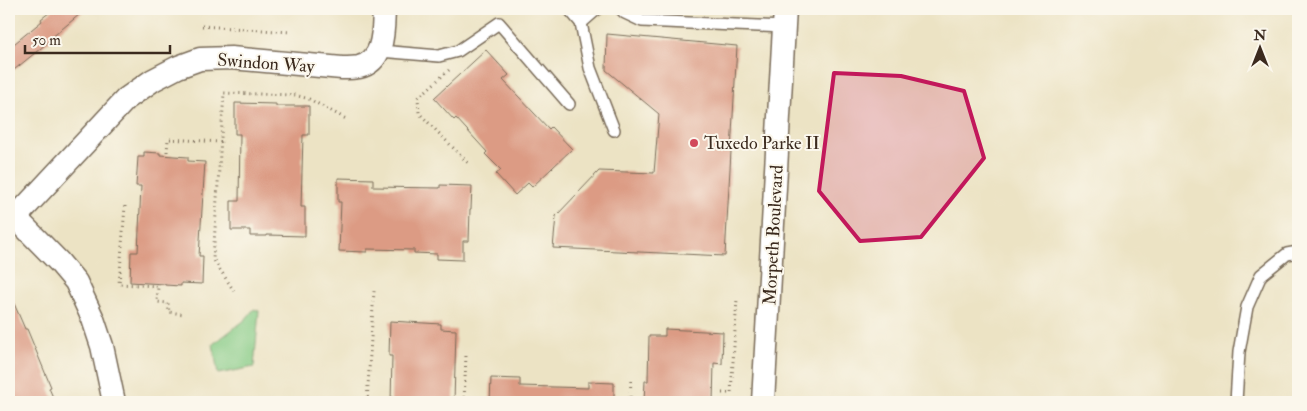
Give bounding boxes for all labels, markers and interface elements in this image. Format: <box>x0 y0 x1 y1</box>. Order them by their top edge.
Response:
scale bar <box>25 22 170 54</box>
north arrow <box>1234 22 1284 72</box>
text: N <box>1253 27 1267 44</box>
text: 50 m <box>32 31 61 50</box>
street label: Swindon Way <box>217 49 316 78</box>
place label: Tuxedo Parke II <box>704 132 820 155</box>
marker: Tuxedo Parke II <box>688 137 700 149</box>
street label: Morpeth Boulevard <box>758 164 789 306</box>

